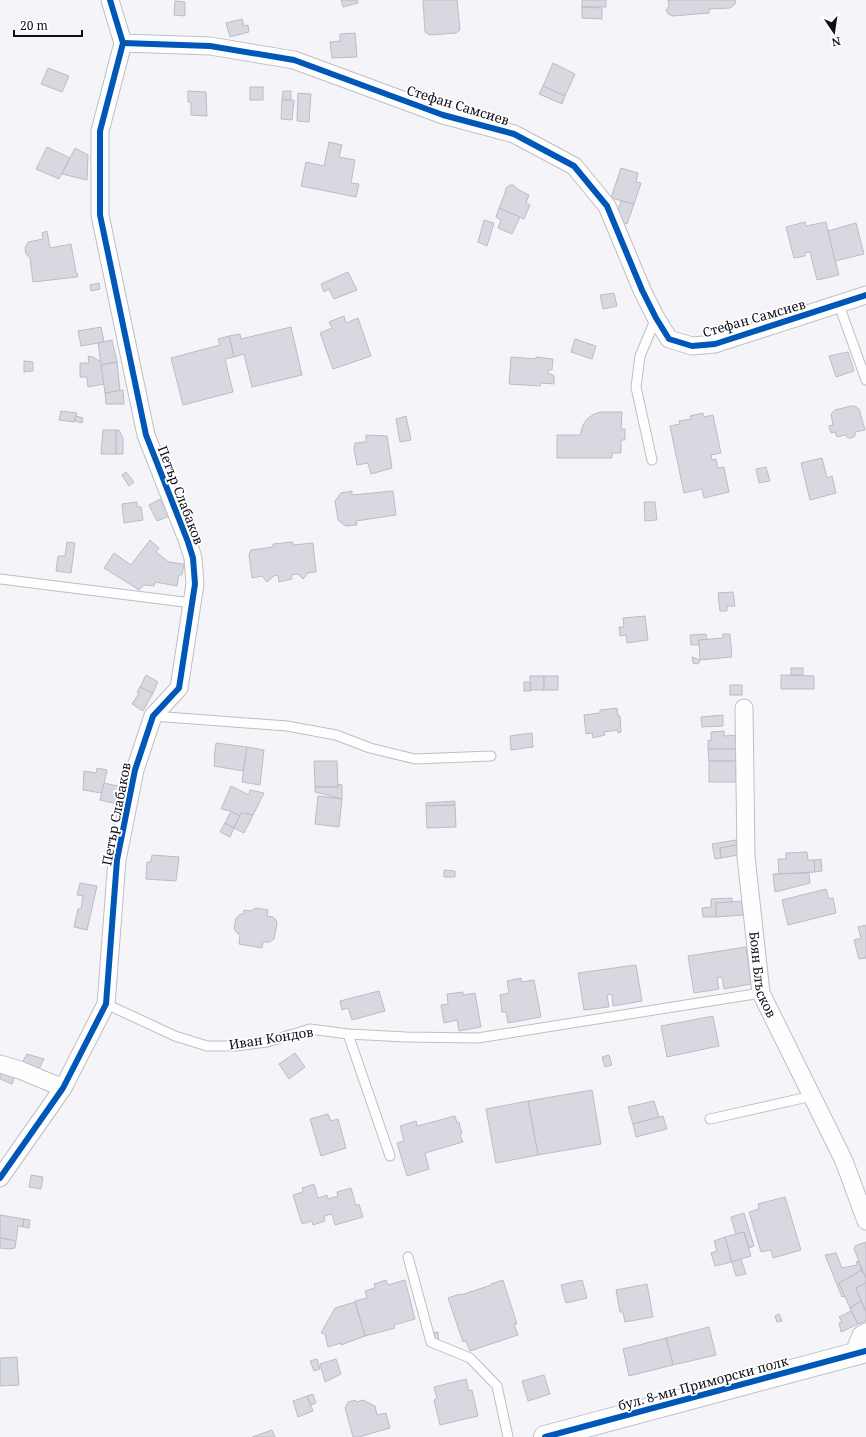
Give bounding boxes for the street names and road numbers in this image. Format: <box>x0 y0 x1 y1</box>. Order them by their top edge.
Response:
street label: Стефан Самсиев <box>405 81 511 129</box>
street label: Стефан Самсиев <box>700 295 808 341</box>
street label: Петър Слабаков <box>154 443 208 547</box>
street label: Петър Слабаков <box>97 761 135 867</box>
street label: Боян Блъсков <box>745 930 781 1021</box>
street label: Иван Кондов <box>227 1022 315 1054</box>
street label: бул. 8-ми Приморски полк <box>616 1352 790 1414</box>

